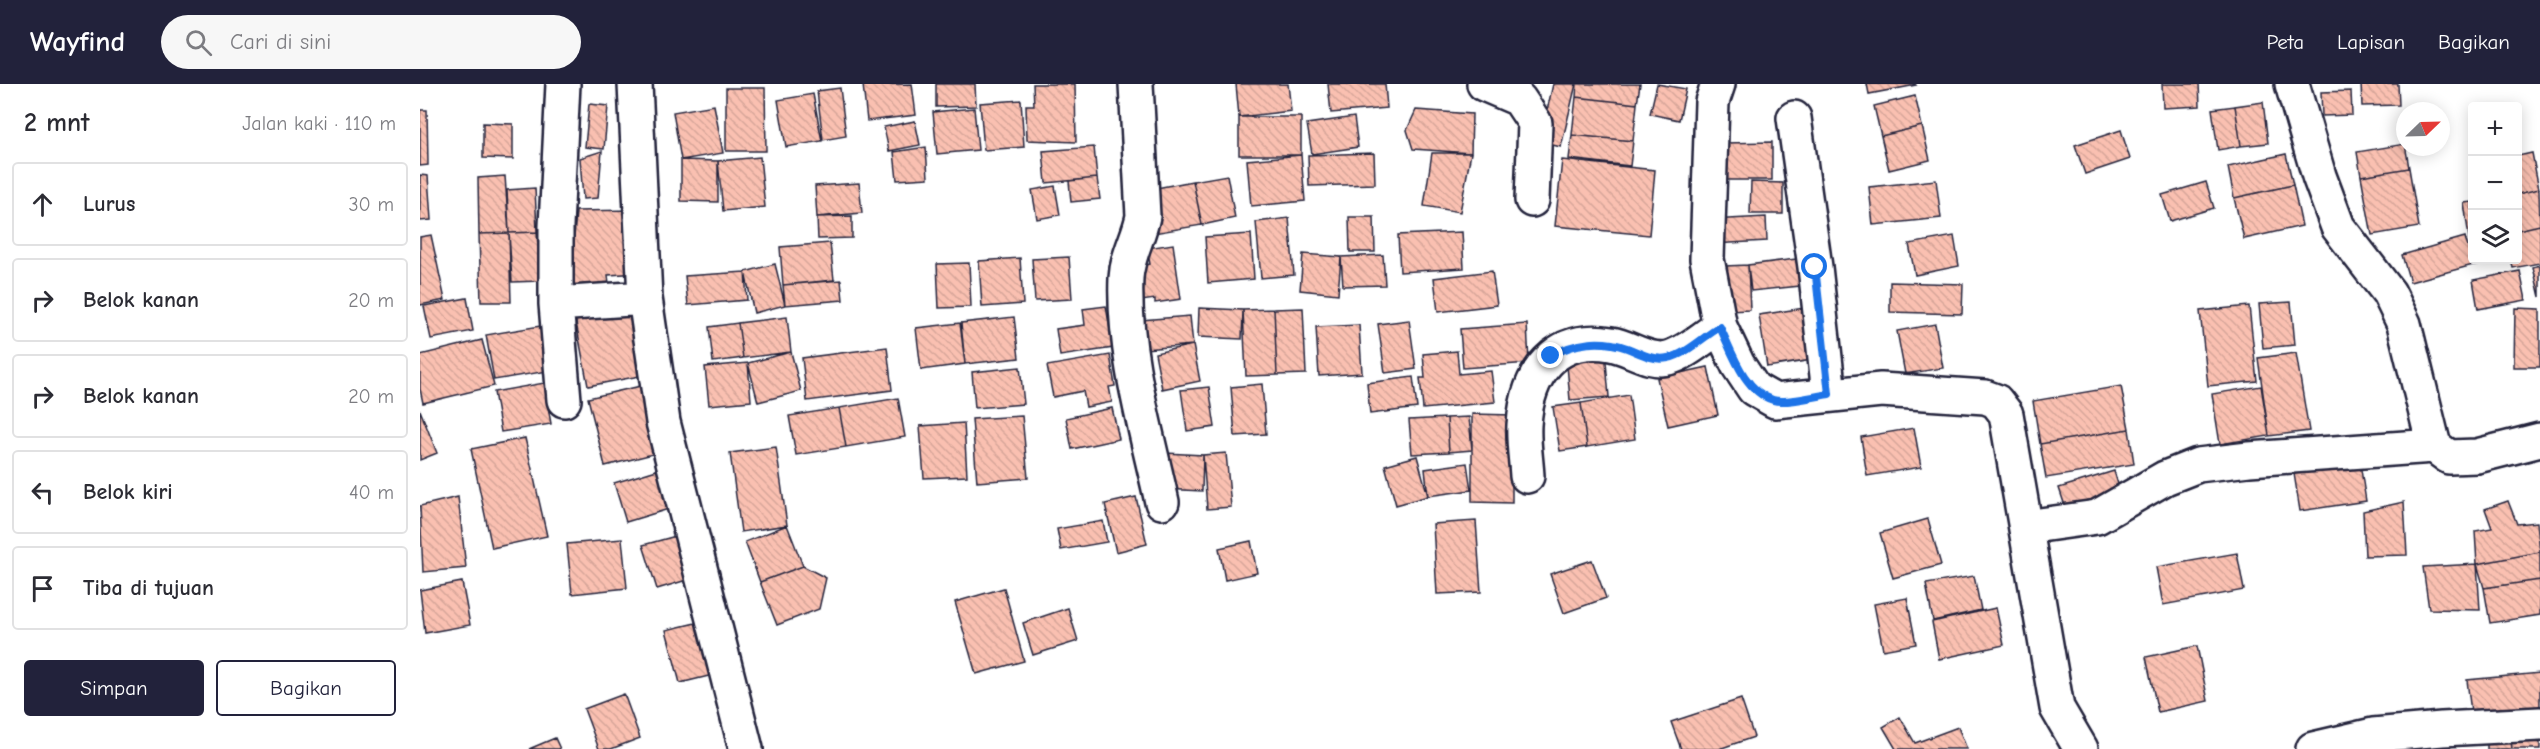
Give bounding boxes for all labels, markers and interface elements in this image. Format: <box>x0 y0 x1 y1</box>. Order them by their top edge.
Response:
search box <box>161 15 581 69</box>
text: Wayfind <box>30 26 125 58</box>
icon: search <box>182 26 215 59</box>
text: Cari di sini <box>230 29 331 55</box>
text: Peta <box>2266 30 2304 54</box>
text: Lapisan <box>2337 30 2405 54</box>
text: Bagikan <box>2438 30 2510 54</box>
north arrow <box>2396 102 2450 156</box>
map controls <box>2468 102 2522 264</box>
button: + <box>2468 102 2522 156</box>
text: 2 mnt <box>24 108 90 138</box>
text: Jalan kaki · 110 m <box>242 112 396 135</box>
button: − <box>2468 156 2522 210</box>
icon: ahead <box>26 188 59 221</box>
text: Lurus <box>83 191 135 217</box>
text: 30 m <box>348 193 394 216</box>
button: layers <box>2468 210 2522 264</box>
route start <box>1801 253 1827 279</box>
icon: right <box>26 284 59 317</box>
text: Belok kanan <box>83 287 199 313</box>
text: 20 m <box>348 289 394 312</box>
route end <box>1537 342 1563 368</box>
icon: right <box>26 380 59 413</box>
text: Belok kanan <box>83 383 199 409</box>
text: 20 m <box>348 385 394 408</box>
icon: left <box>26 476 59 509</box>
text: Belok kiri <box>83 479 173 505</box>
text: 40 m <box>349 481 394 504</box>
icon: arrive <box>26 572 59 605</box>
text: Tiba di tujuan <box>83 575 214 601</box>
button: Simpan <box>24 660 204 716</box>
button: Bagikan <box>216 660 396 716</box>

